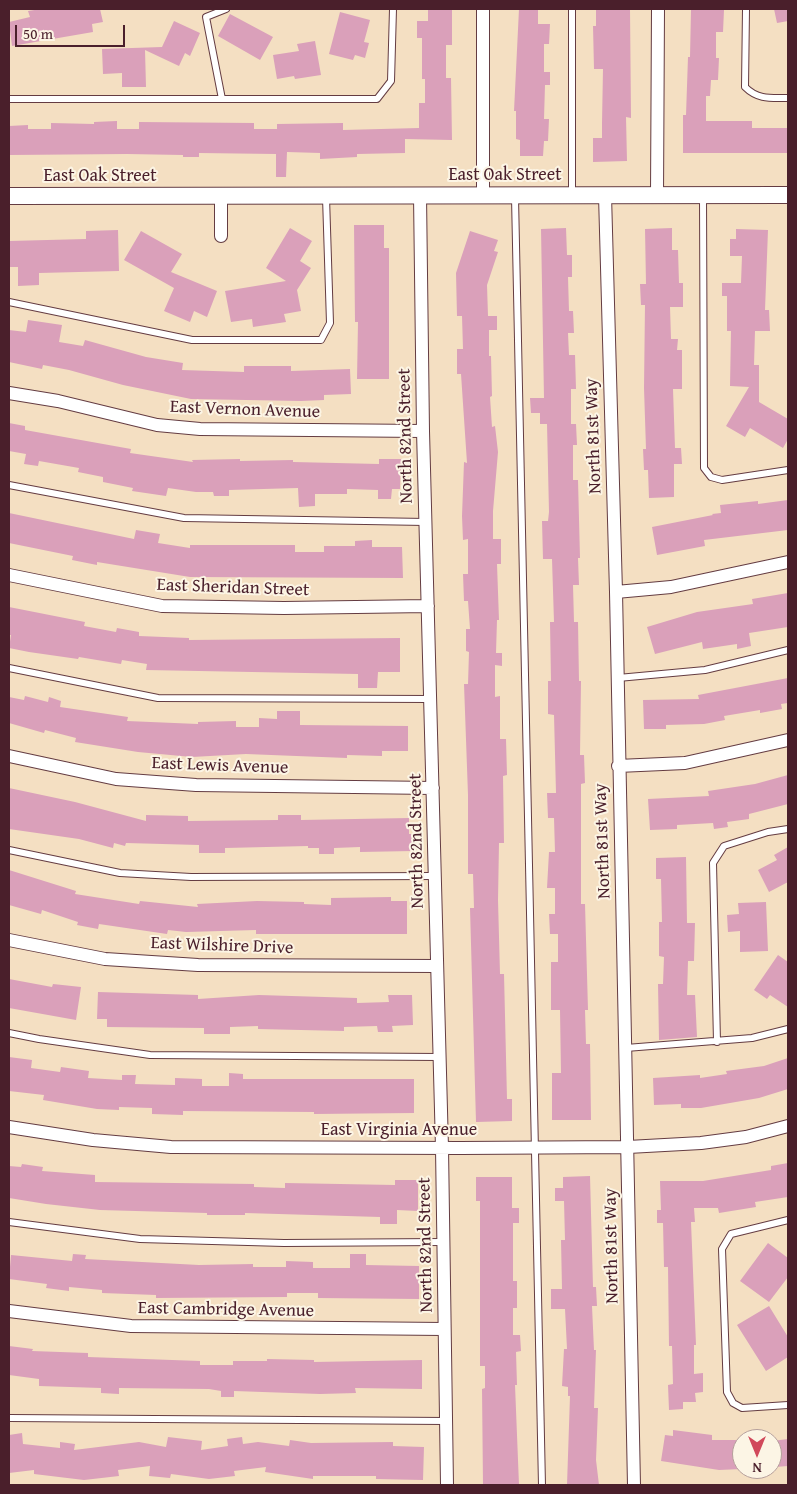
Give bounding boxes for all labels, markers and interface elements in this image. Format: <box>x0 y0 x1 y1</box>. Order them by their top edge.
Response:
scale bar <box>18 15 128 47</box>
text: 50 m <box>23 23 53 44</box>
street label: East Oak Street <box>448 164 562 186</box>
street label: East Oak Street <box>43 165 157 187</box>
street label: North 82nd Street <box>394 368 418 504</box>
street label: North 81st Way <box>581 378 607 494</box>
street label: East Vernon Avenue <box>170 397 320 423</box>
street label: East Sheridan Street <box>156 575 310 601</box>
street label: East Lewis Avenue <box>151 753 289 779</box>
street label: North 82nd Street <box>405 773 429 909</box>
street label: North 81st Way <box>590 783 616 899</box>
street label: East Wilshire Drive <box>150 933 294 959</box>
street label: East Virginia Avenue <box>321 1119 477 1141</box>
street label: North 82nd Street <box>414 1177 438 1313</box>
street label: North 81st Way <box>600 1188 624 1304</box>
street label: East Cambridge Avenue <box>138 1298 314 1322</box>
north arrow <box>732 1429 782 1479</box>
text: N <box>752 1458 762 1478</box>

